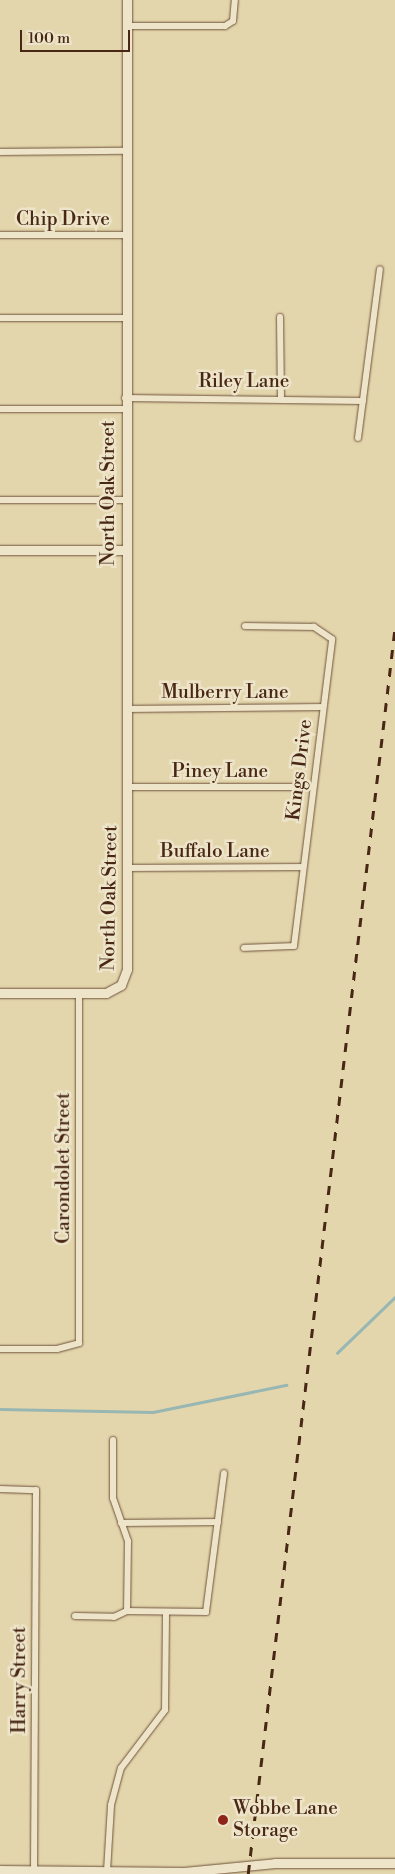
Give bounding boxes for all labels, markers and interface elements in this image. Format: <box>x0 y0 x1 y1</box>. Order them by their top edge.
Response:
scale bar <box>22 20 132 52</box>
text: 100 m <box>28 29 70 48</box>
street label: Chip Drive <box>16 209 110 231</box>
street label: Riley Lane <box>199 371 289 393</box>
street label: North Oak Street <box>98 420 120 566</box>
street label: Mulberry Lane <box>161 682 289 704</box>
street label: Kings Drive <box>282 718 318 822</box>
street label: Piney Lane <box>172 761 268 783</box>
street label: North Oak Street <box>97 825 123 971</box>
street label: Buffalo Lane <box>160 841 270 863</box>
street label: Carondolet Street <box>53 1092 75 1244</box>
street label: Harry Street <box>9 1626 31 1734</box>
place label: Wobbe Lane Storage <box>233 1798 338 1842</box>
marker: Wobbe Lane Storage <box>217 1814 229 1826</box>

